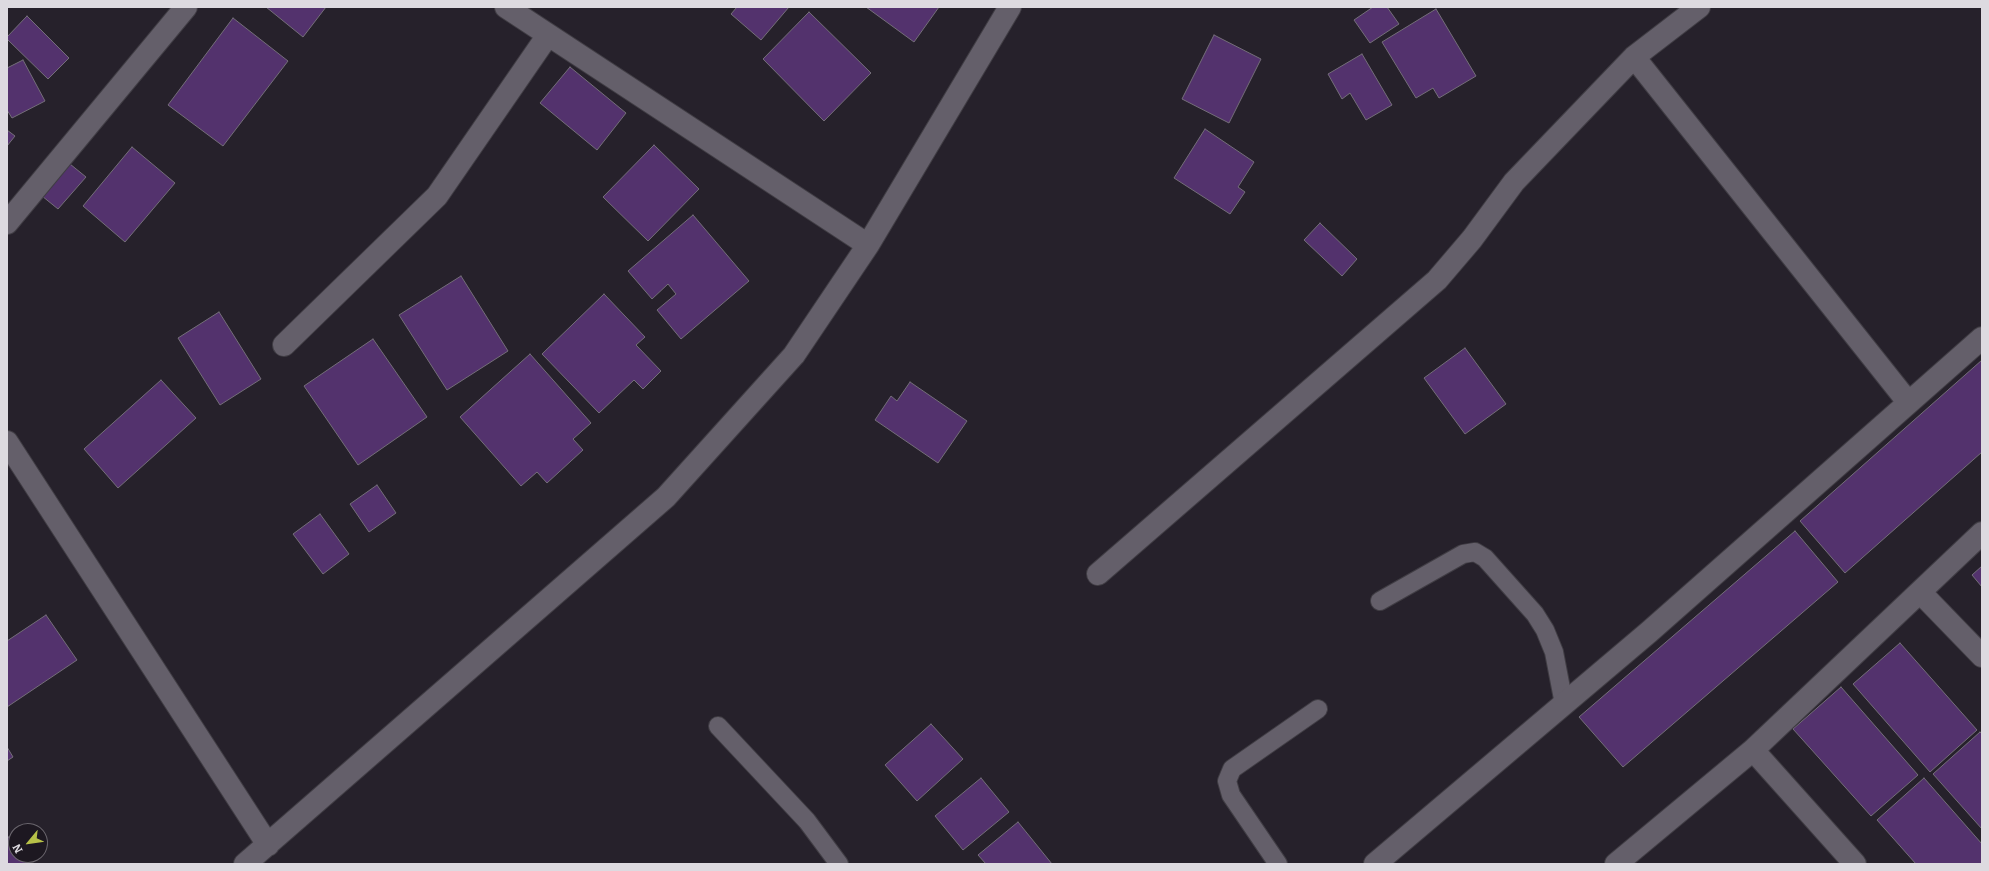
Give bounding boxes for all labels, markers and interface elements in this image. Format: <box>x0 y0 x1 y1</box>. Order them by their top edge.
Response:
north arrow <box>8 823 48 863</box>
text: N <box>10 842 26 855</box>

